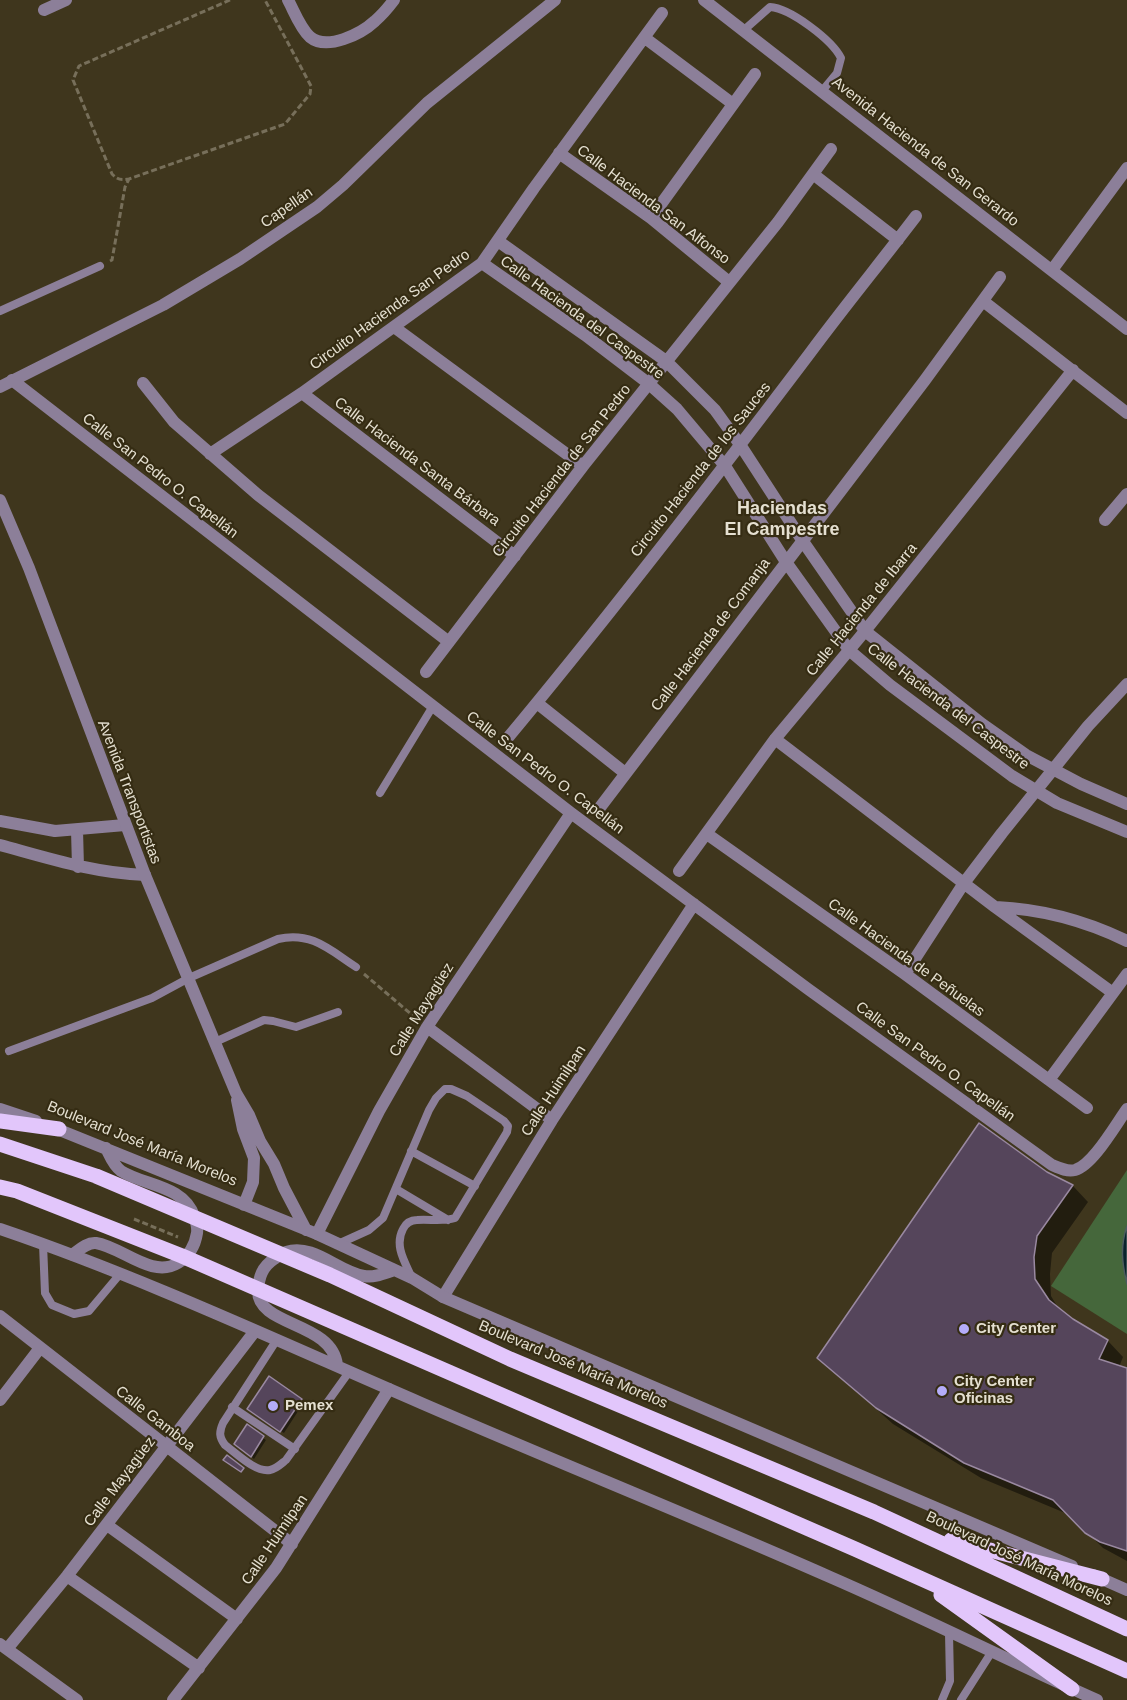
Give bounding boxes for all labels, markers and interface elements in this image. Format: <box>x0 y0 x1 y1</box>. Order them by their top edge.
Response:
street label: Avenida Hacienda de San Gerardo <box>828 73 1022 231</box>
street label: Calle Hacienda San Alfonso <box>573 142 733 268</box>
street label: Capellán <box>258 184 316 232</box>
street label: Circuito Hacienda San Pedro <box>306 246 474 374</box>
street label: Calle Hacienda del Caspestre <box>496 252 668 384</box>
street label: Circuito Hacienda de los Sauces <box>627 379 775 561</box>
street label: Circuito Hacienda de San Pedro <box>489 381 635 561</box>
street label: Calle Hacienda Santa Bárbara <box>331 394 503 530</box>
street label: Calle San Pedro O. Capellán <box>79 410 241 542</box>
district label: Haciendas El Campestre <box>724 498 840 540</box>
street label: Calle Hacienda de Ibarra <box>803 540 921 680</box>
street label: Calle Hacienda de Comanja <box>648 555 774 715</box>
street label: Calle Hacienda del Caspestre <box>863 640 1033 774</box>
street label: Calle San Pedro O. Capellán <box>463 708 627 838</box>
street label: Avenida Transportistas <box>93 718 165 866</box>
street label: Calle Hacienda de Peñuelas <box>824 895 988 1021</box>
street label: Calle Mayagüez <box>386 960 458 1060</box>
street label: Calle San Pedro O. Capellán <box>852 998 1018 1126</box>
street label: Calle Huimilpan <box>518 1042 590 1140</box>
street label: Boulevard José María Morelos <box>44 1098 240 1190</box>
street label: Boulevard José María Morelos <box>476 1317 670 1413</box>
place label: City Center <box>976 1320 1056 1338</box>
marker: City Center <box>957 1322 971 1336</box>
place label: City Center Oficinas <box>954 1373 1034 1408</box>
street label: Calle Gamboa <box>112 1382 198 1456</box>
marker: City Center Oficinas <box>935 1384 949 1398</box>
place label: Pemex <box>285 1397 333 1415</box>
marker: Pemex <box>266 1399 280 1413</box>
street label: Calle Mayagüez <box>80 1434 160 1530</box>
street label: Calle Huimilpan <box>238 1491 312 1589</box>
street label: Boulevard José María Morelos <box>923 1508 1115 1610</box>

